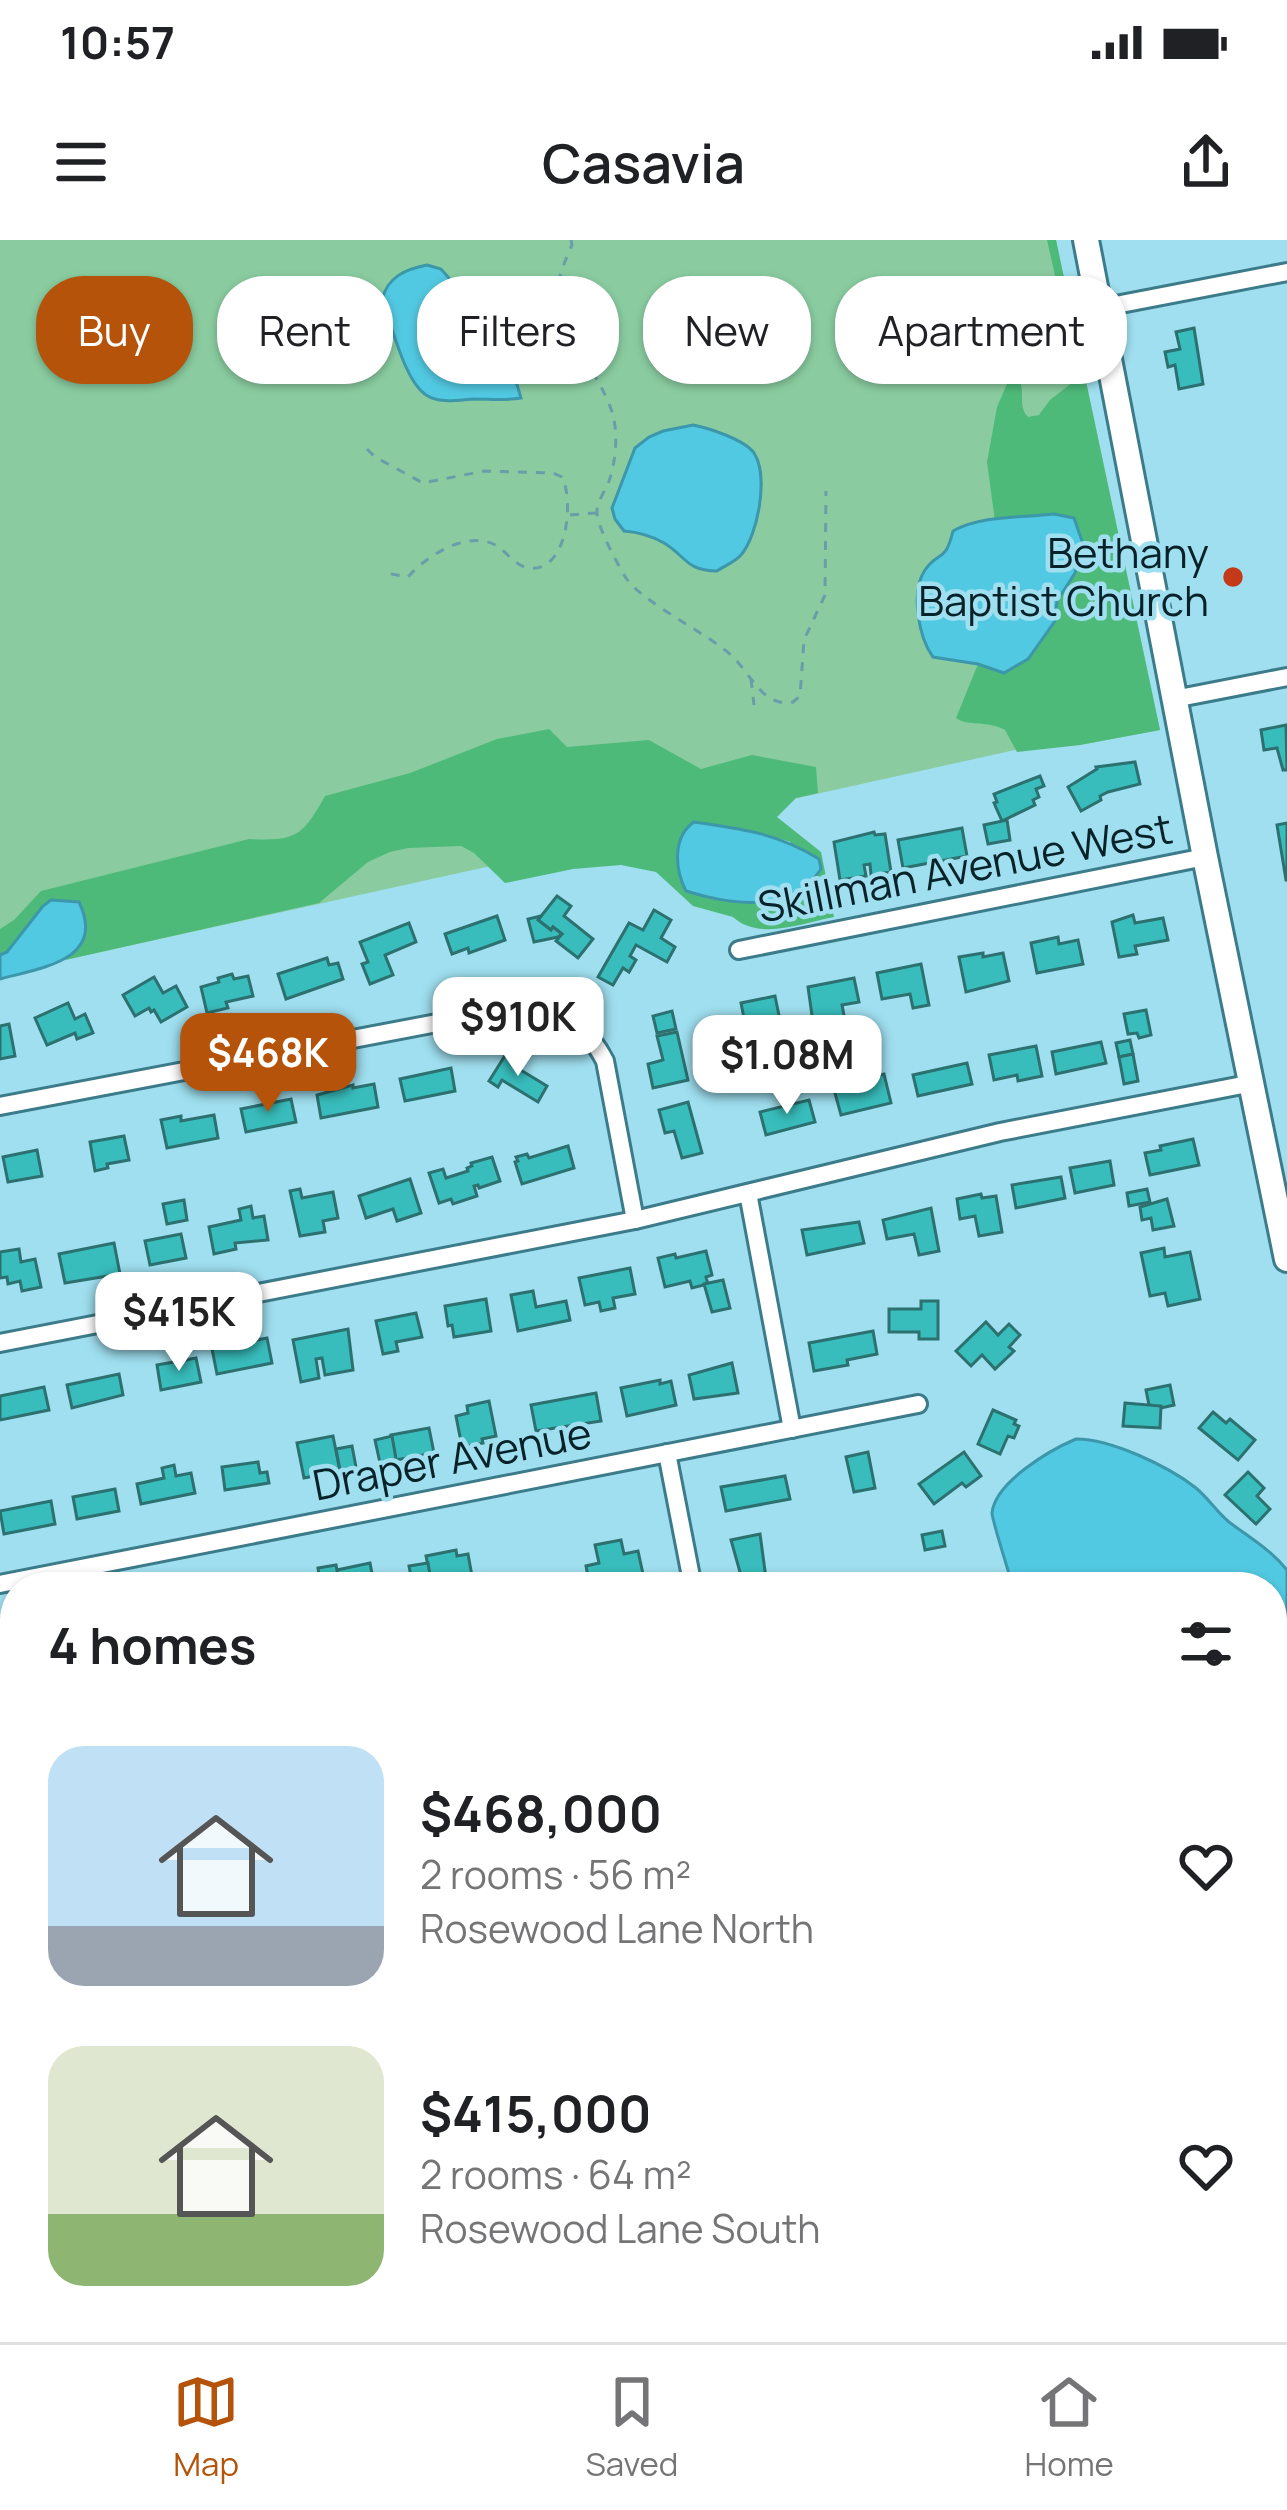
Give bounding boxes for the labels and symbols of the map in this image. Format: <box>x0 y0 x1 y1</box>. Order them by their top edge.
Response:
place label: Bethany Baptist Church <box>918 523 1209 629</box>
marker: Bethany Baptist Church <box>1220 564 1246 590</box>
street label: Skillman Avenue West <box>753 798 1177 936</box>
pin: $910K <box>434 977 602 1079</box>
pin: $468K <box>184 1013 352 1115</box>
pin: $1.08M <box>689 1015 885 1117</box>
pin: $415K <box>95 1272 263 1374</box>
street label: Draper Avenue <box>308 1403 596 1513</box>

